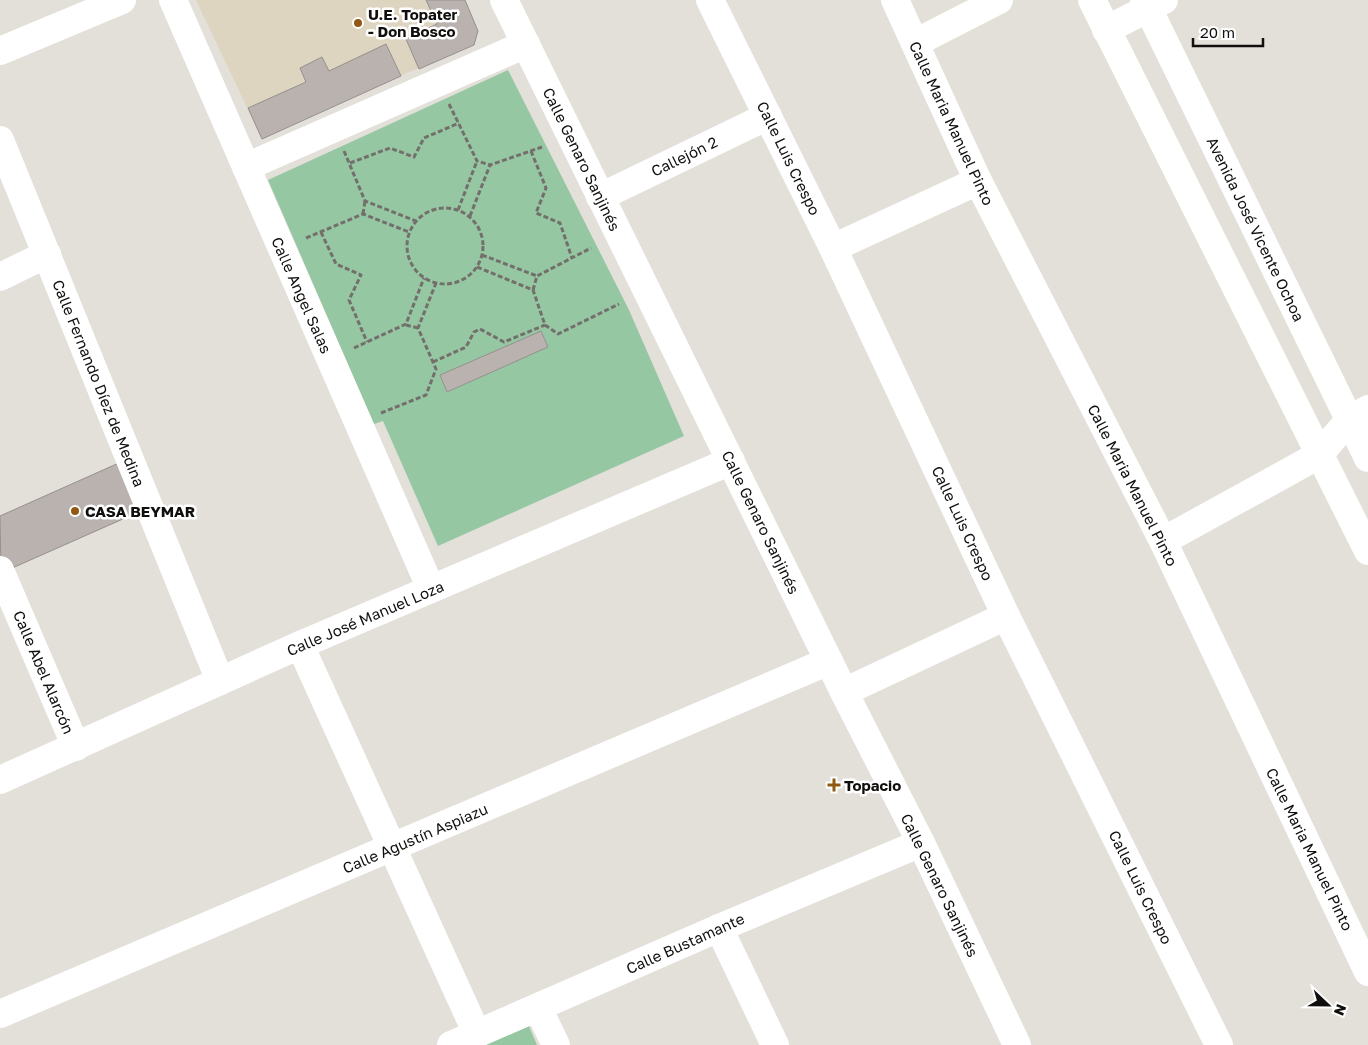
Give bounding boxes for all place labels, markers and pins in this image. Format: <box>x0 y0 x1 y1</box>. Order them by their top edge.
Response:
place label: U.E. Topater - Don Bosco <box>368 5 458 40</box>
marker: U.E. Topater - Don Bosco <box>352 17 364 29</box>
place label: CASA BEYMAR <box>85 502 195 520</box>
marker: CASA BEYMAR <box>69 505 81 517</box>
place label: Topacio <box>844 776 901 794</box>
marker: Topacio <box>828 779 840 791</box>

